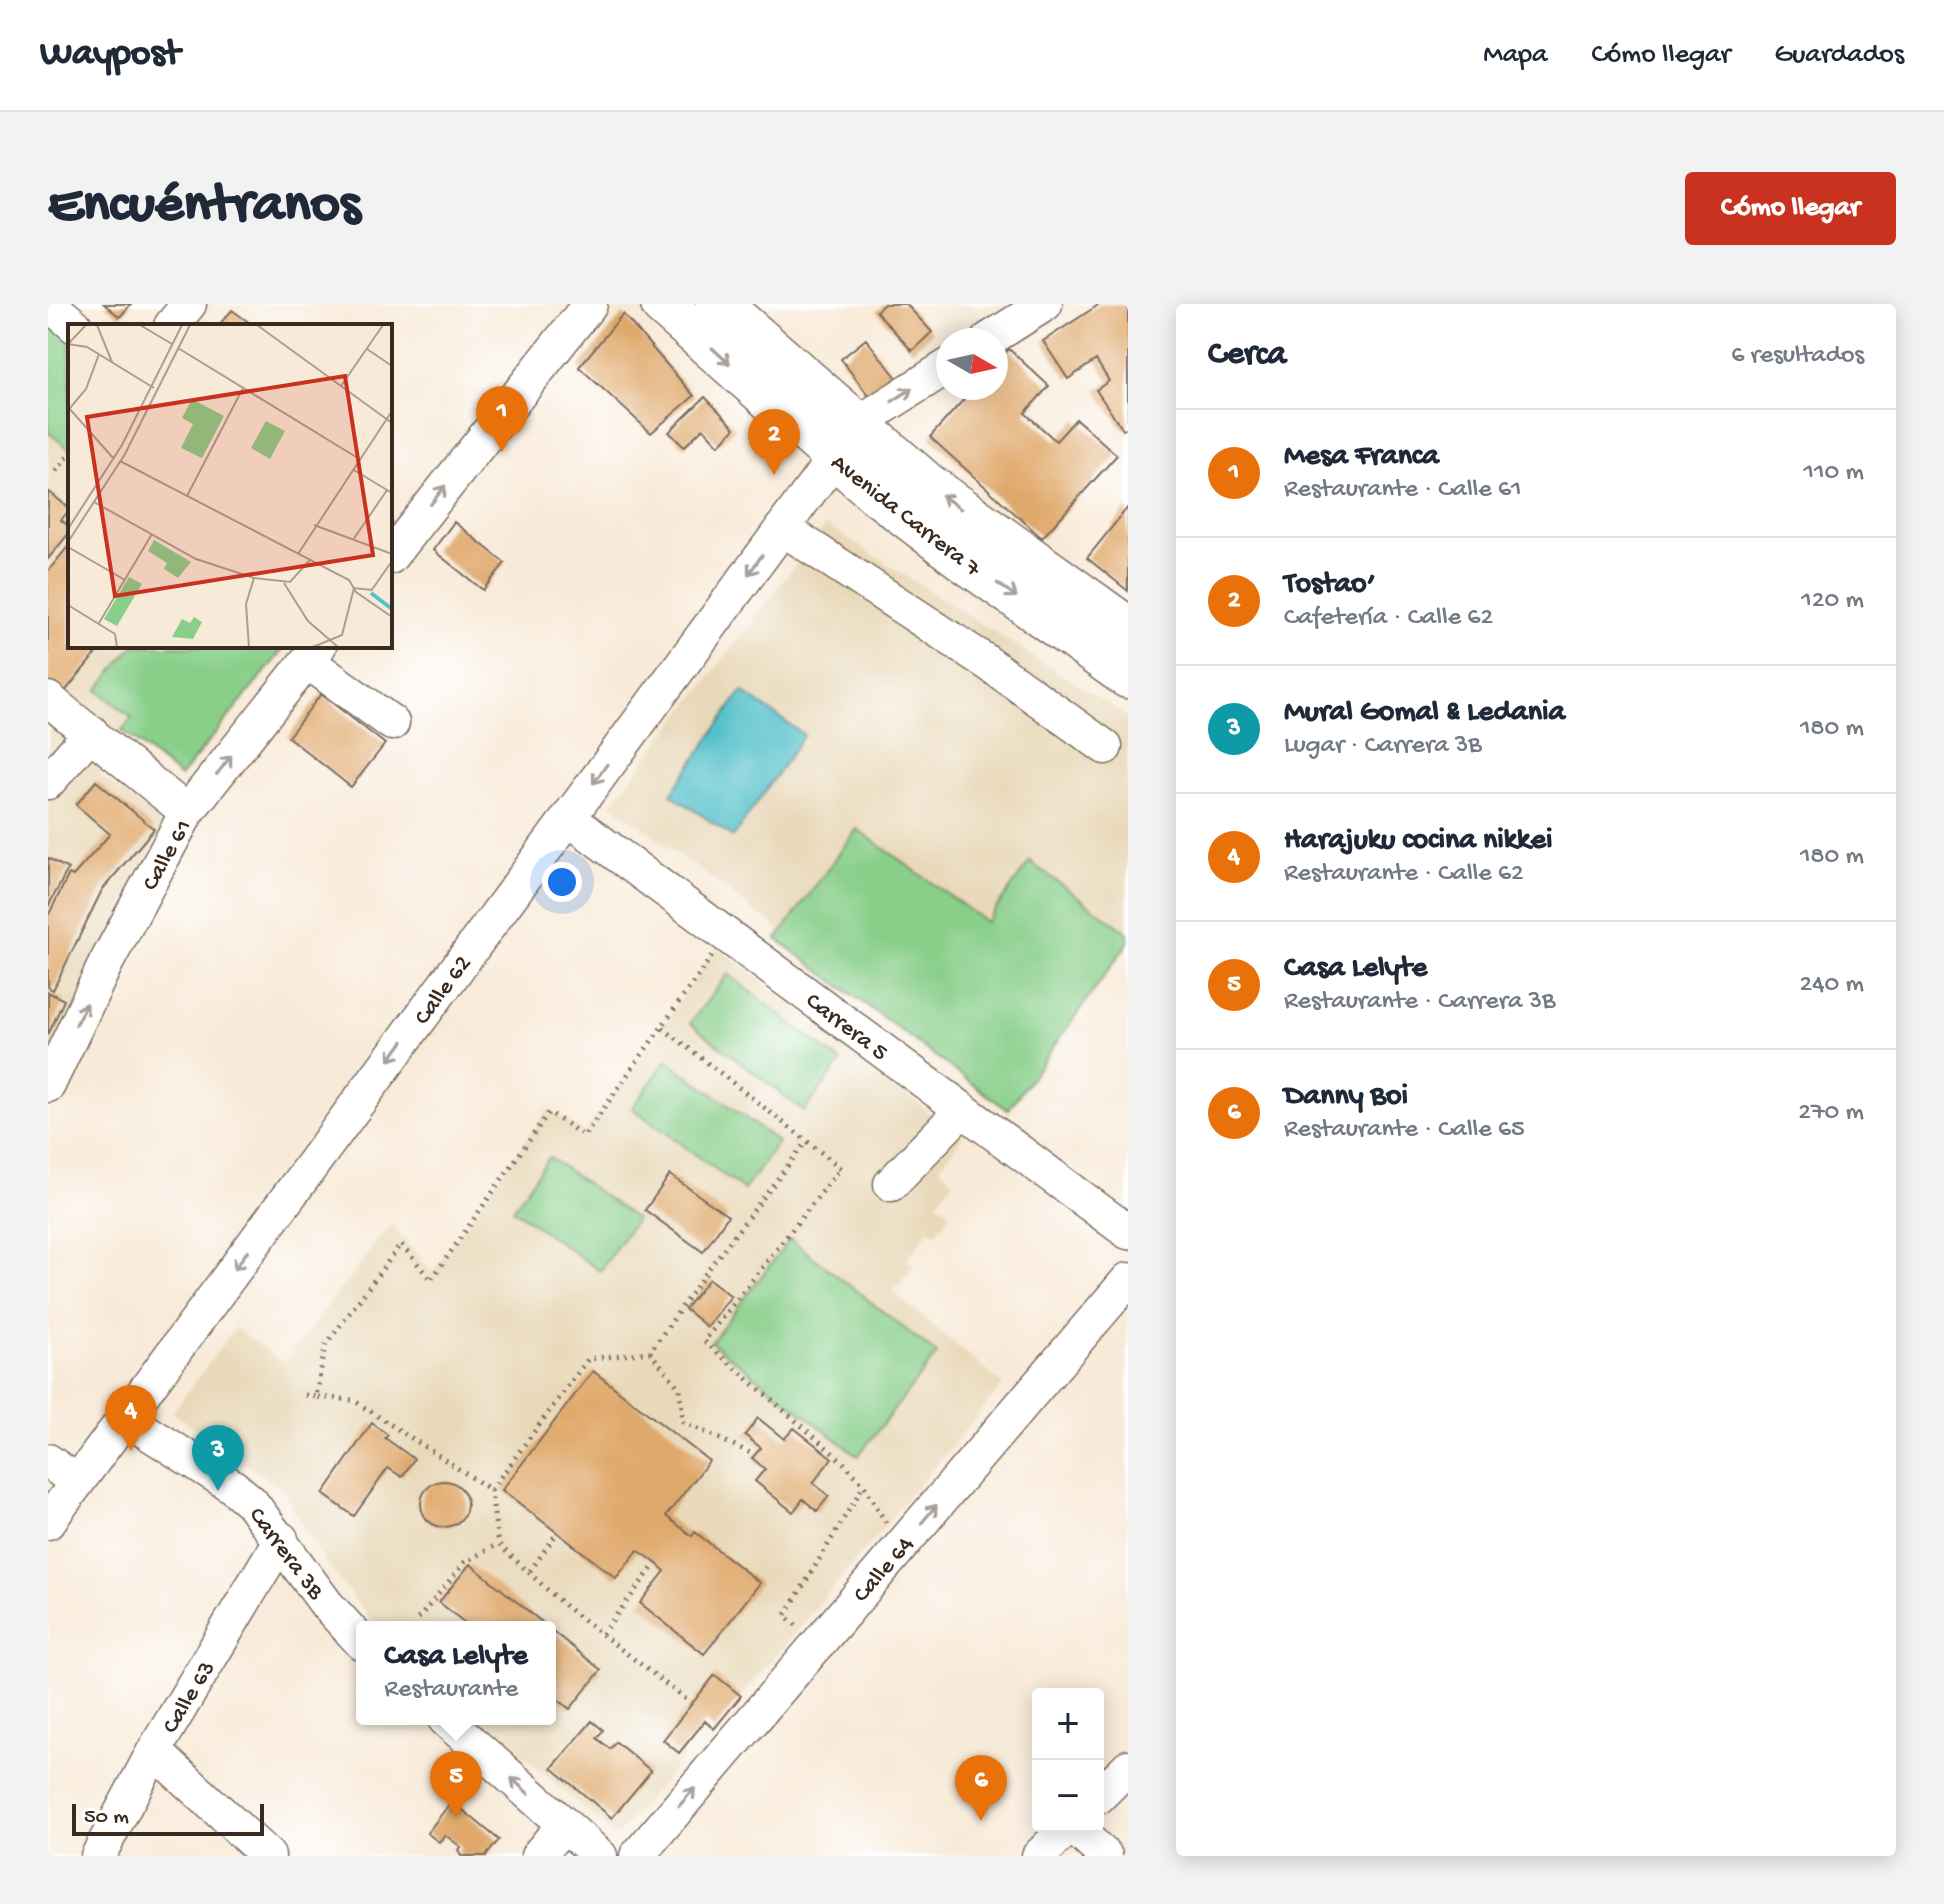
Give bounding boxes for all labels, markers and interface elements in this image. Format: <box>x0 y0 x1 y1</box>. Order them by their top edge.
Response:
text: Waypost <box>40 33 180 77</box>
text: Mapa <box>1483 39 1548 72</box>
text: Cómo llegar <box>1592 39 1731 72</box>
text: Guardados <box>1775 39 1904 72</box>
button: Cómo llegar <box>1685 172 1896 245</box>
text: Encuéntranos <box>48 175 360 241</box>
inset map <box>68 324 392 648</box>
north arrow <box>936 328 1008 400</box>
text: Cerca <box>1208 336 1286 376</box>
text: 6 resultados <box>1731 341 1864 372</box>
one-way arrow <box>710 346 731 365</box>
pin: 1 <box>476 386 528 452</box>
one-way arrow <box>891 387 913 404</box>
pin: 2 <box>748 409 800 475</box>
text: Mesa Franca <box>1284 440 1439 475</box>
street label: Avenida Carrera 7 <box>824 449 986 585</box>
text: 1 <box>1229 458 1239 489</box>
text: 110 m <box>1804 458 1864 489</box>
text: Restaurante · Calle 61 <box>1284 475 1522 506</box>
one-way arrow <box>430 485 447 506</box>
one-way arrow <box>940 494 962 510</box>
one-way arrow <box>747 554 764 575</box>
text: Tostao’ <box>1284 568 1376 603</box>
one-way arrow <box>996 582 1018 598</box>
text: 2 <box>1228 586 1240 617</box>
text: 120 m <box>1801 586 1864 617</box>
text: Cafetería · Calle 62 <box>1284 603 1493 634</box>
text: Mural Gomal & Ledania <box>1284 696 1565 731</box>
text: 3 <box>1227 714 1241 745</box>
text: 180 m <box>1800 714 1864 745</box>
text: Lugar · Carrera 3B <box>1284 731 1482 762</box>
one-way arrow <box>216 755 233 776</box>
one-way arrow <box>592 763 609 785</box>
street label: Calle 61 <box>137 815 199 896</box>
text: Harajuku cocina nikkei <box>1284 824 1552 859</box>
text: 4 <box>1228 842 1240 873</box>
text: 180 m <box>1800 842 1864 873</box>
text: Restaurante · Calle 62 <box>1284 859 1524 890</box>
your location <box>542 862 582 902</box>
street label: Calle 62 <box>409 950 479 1031</box>
text: Casa Lelyte <box>1284 952 1427 987</box>
text: 5 <box>1227 970 1241 1001</box>
text: 240 m <box>1800 970 1864 1001</box>
street label: Carrera 5 <box>799 987 893 1068</box>
text: Restaurante · Carrera 3B <box>1284 987 1555 1018</box>
one-way arrow <box>74 1002 89 1026</box>
one-way arrow <box>387 1040 404 1061</box>
text: Danny Boi <box>1284 1080 1408 1115</box>
text: 6 <box>1227 1098 1241 1129</box>
text: 270 m <box>1798 1098 1864 1129</box>
text: Restaurante · Calle 65 <box>1284 1115 1525 1146</box>
one-way arrow <box>233 1249 250 1270</box>
pin: 4 <box>105 1385 157 1451</box>
pin: 3 <box>192 1425 244 1491</box>
street label: Carrera 3B <box>241 1502 330 1607</box>
one-way arrow <box>920 1504 938 1524</box>
street label: Calle 64 <box>848 1531 922 1609</box>
popup <box>356 1621 556 1725</box>
text: Casa Lelyte <box>384 1640 528 1675</box>
street label: Calle 63 <box>157 1656 223 1739</box>
text: Restaurante <box>384 1675 518 1706</box>
map controls <box>1032 1688 1104 1832</box>
button: + <box>1032 1688 1104 1760</box>
pin: 5 <box>430 1751 482 1817</box>
pin: 6 <box>955 1755 1007 1821</box>
button: − <box>1032 1760 1104 1832</box>
one-way arrow <box>511 1777 531 1795</box>
one-way arrow <box>678 1787 696 1807</box>
scale bar <box>72 1800 264 1836</box>
text: 50 m <box>84 1805 129 1831</box>

